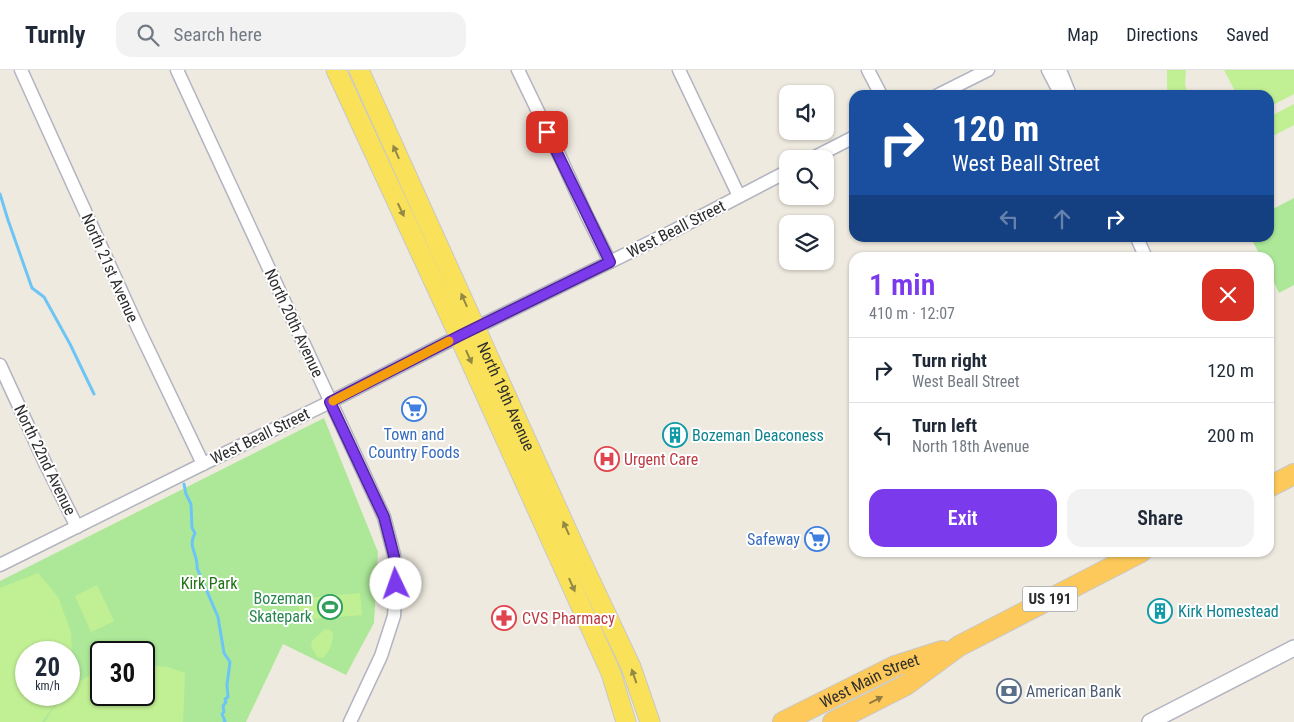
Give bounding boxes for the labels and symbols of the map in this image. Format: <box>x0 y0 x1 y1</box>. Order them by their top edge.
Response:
pin <box>526 111 568 153</box>
one-way arrow <box>392 145 400 159</box>
street label: West Beall Street <box>624 196 728 262</box>
one-way arrow <box>397 203 405 217</box>
street label: North 21st Avenue <box>78 211 142 325</box>
street label: North 20th Avenue <box>261 266 327 380</box>
one-way arrow <box>459 293 467 307</box>
street label: North 19th Avenue <box>474 339 539 454</box>
one-way arrow <box>465 350 473 364</box>
supermarket icon: Town and Country Foods <box>401 396 427 422</box>
street label: North 22nd Avenue <box>10 402 80 518</box>
street label: West Beall Street <box>207 404 313 468</box>
building icon: Bozeman Deaconess <box>662 422 688 448</box>
place label: Town and Country Foods <box>368 425 460 462</box>
place label: Bozeman Deaconess <box>692 426 824 445</box>
hospital icon: Urgent Care <box>594 446 620 472</box>
place label: Urgent Care <box>624 450 698 469</box>
one-way arrow <box>562 521 570 535</box>
supermarket icon: Safeway <box>804 526 830 552</box>
place label: Safeway <box>747 530 800 549</box>
position arrow <box>369 557 421 609</box>
park label: Kirk Park <box>181 574 238 593</box>
one-way arrow <box>568 578 576 592</box>
road number: US 191 <box>1022 586 1078 612</box>
place label: Bozeman Skatepark <box>249 589 313 626</box>
sports icon: Bozeman Skatepark <box>317 594 343 620</box>
building icon: Kirk Homestead <box>1147 598 1173 624</box>
place label: Kirk Homestead <box>1178 602 1279 621</box>
pharmacy icon: CVS Pharmacy <box>491 605 517 631</box>
place label: CVS Pharmacy <box>522 609 615 628</box>
speed limit sign: 30 <box>90 641 155 706</box>
street label: West Main Street <box>817 649 922 712</box>
one-way arrow <box>630 668 638 683</box>
bank icon: American Bank <box>996 678 1022 704</box>
place label: American Bank <box>1026 682 1122 701</box>
one-way arrow <box>869 696 883 704</box>

